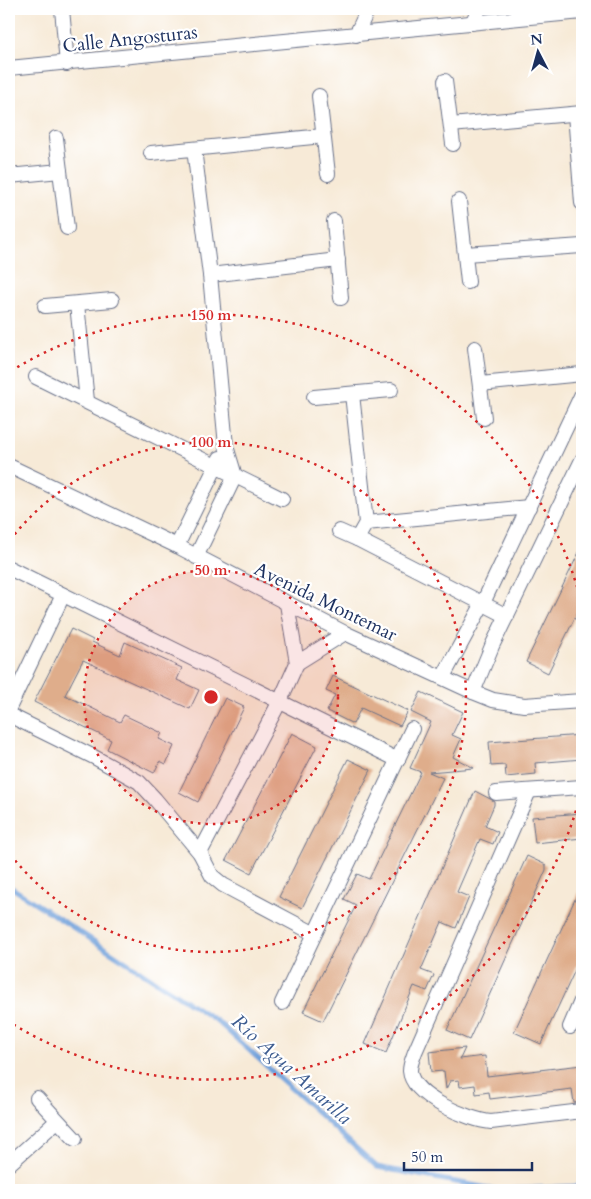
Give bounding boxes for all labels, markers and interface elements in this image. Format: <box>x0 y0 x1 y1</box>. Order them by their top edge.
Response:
street label: Calle Angosturas <box>61 19 199 59</box>
north arrow <box>514 28 564 78</box>
text: N <box>530 29 544 50</box>
text: 150 m <box>191 305 232 325</box>
text: 100 m <box>191 432 232 452</box>
street label: Avenida Montemar <box>250 556 401 648</box>
text: 50 m <box>194 560 228 580</box>
centre of rings <box>202 688 220 706</box>
water label: Río Agua Amarilla <box>226 1008 358 1131</box>
scale bar <box>404 1139 531 1171</box>
text: 50 m <box>411 1147 443 1167</box>

